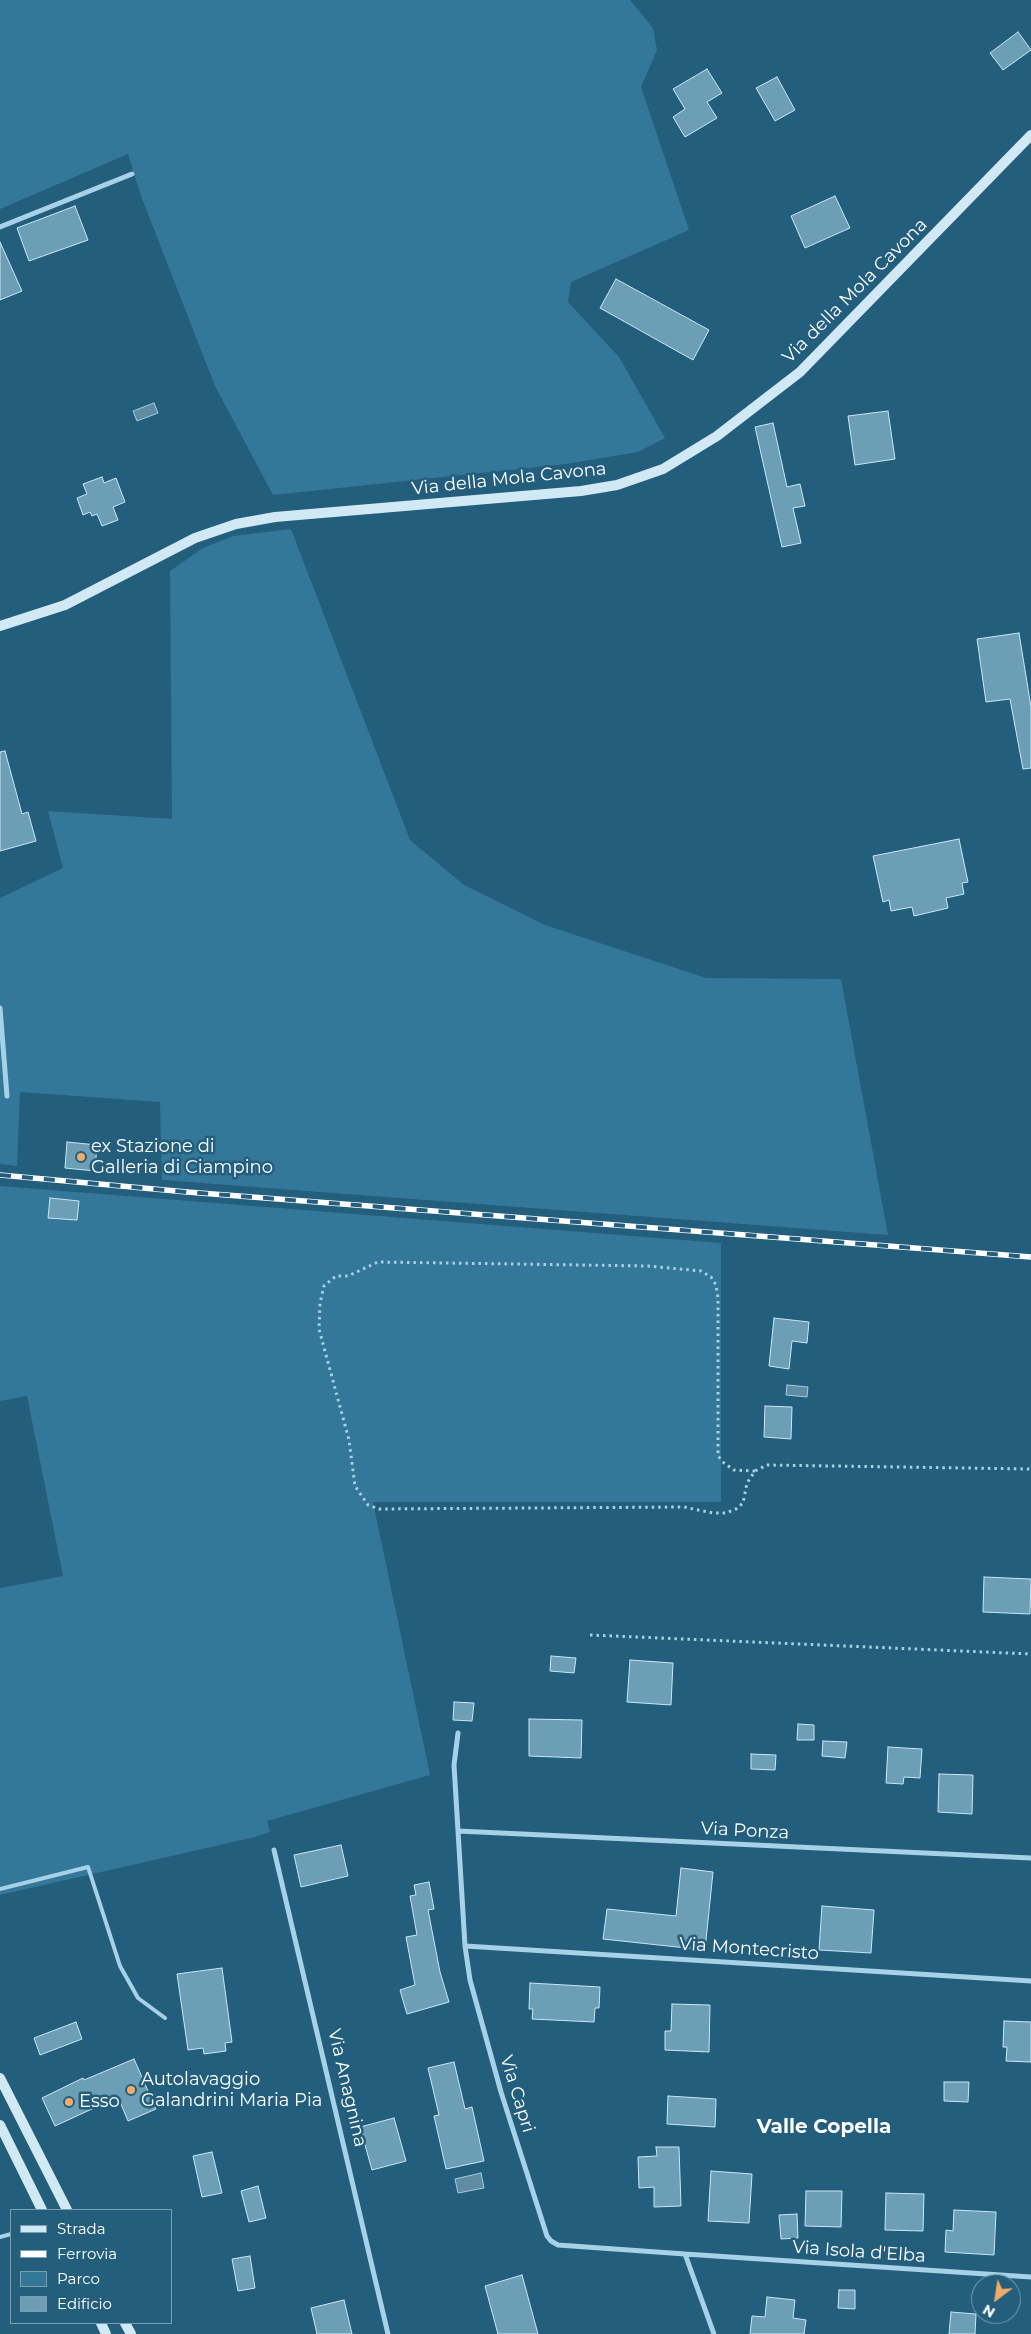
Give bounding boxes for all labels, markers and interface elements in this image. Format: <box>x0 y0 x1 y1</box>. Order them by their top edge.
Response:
street label: Via della Mola Cavona <box>778 214 932 368</box>
street label: Via della Mola Cavona <box>411 458 607 500</box>
place label: ex Stazione di Galleria di Ciampino <box>91 1136 273 1178</box>
marker: ex Stazione di Galleria di Ciampino <box>75 1151 87 1163</box>
street label: Via Ponza <box>700 1818 790 1844</box>
street label: Via Montecristo <box>678 1933 820 1965</box>
street label: Via Anagnina <box>323 2027 371 2149</box>
street label: Via Capri <box>495 2053 539 2135</box>
place label: Autolavaggio Galandrini Maria Pia <box>141 2069 322 2112</box>
marker: Autolavaggio Galandrini Maria Pia <box>125 2084 137 2096</box>
place label: Esso <box>79 2091 120 2113</box>
marker: Esso <box>63 2096 75 2108</box>
district label: Valle Copella <box>757 2115 891 2139</box>
legend <box>10 2209 172 2324</box>
text: Strada <box>57 2219 106 2238</box>
street label: Via Isola d'Elba <box>792 2237 926 2267</box>
text: Ferrovia <box>57 2244 117 2263</box>
text: Parco <box>57 2269 100 2288</box>
north arrow <box>971 2274 1021 2324</box>
text: Edificio <box>57 2294 112 2313</box>
text: N <box>979 2300 998 2322</box>

